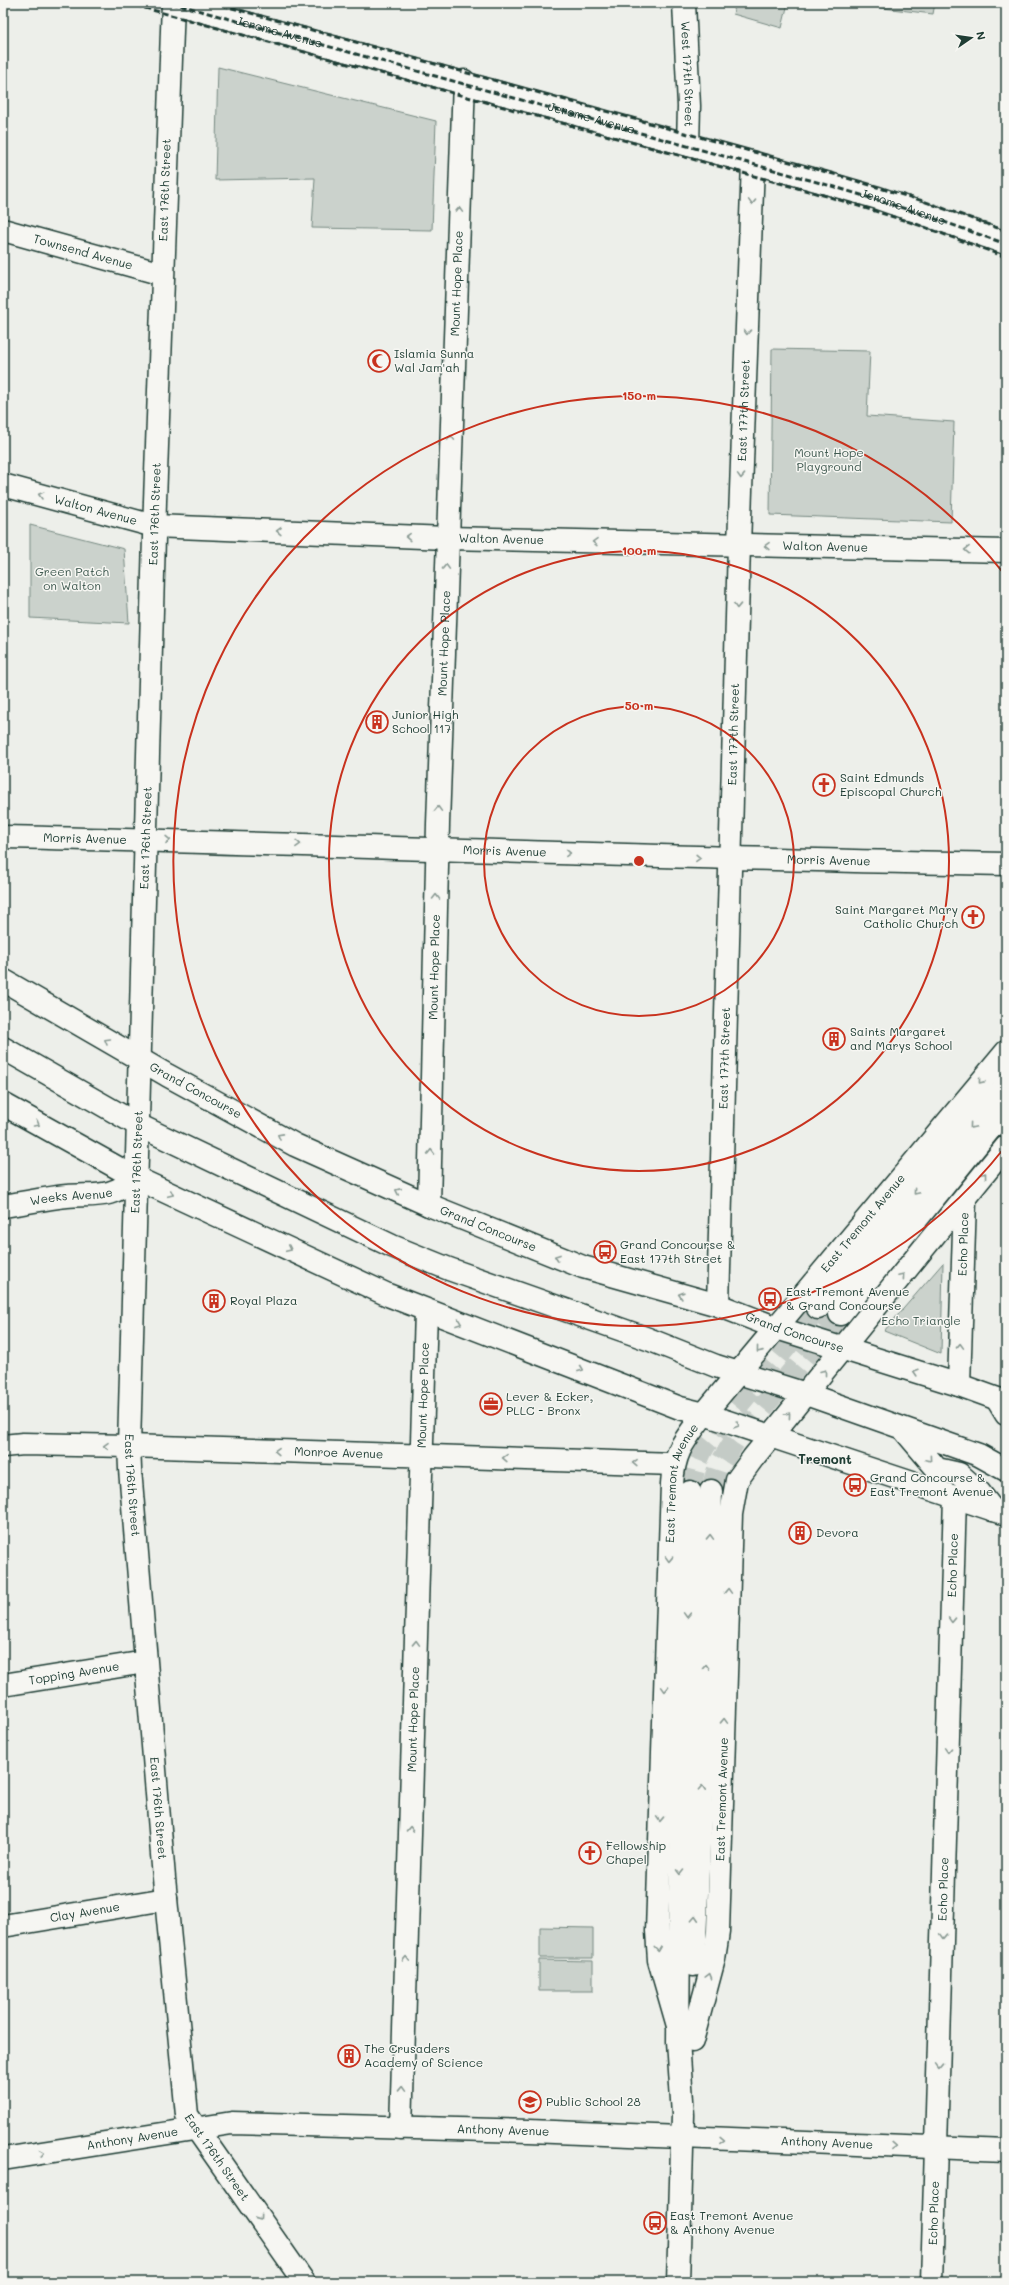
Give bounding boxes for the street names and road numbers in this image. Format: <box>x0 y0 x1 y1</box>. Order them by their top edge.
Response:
street label: Jerome Avenue <box>234 12 325 51</box>
street label: West 177th Street <box>678 21 698 127</box>
street label: Jerome Avenue <box>546 98 637 137</box>
street label: East 176th Street <box>154 138 174 242</box>
street label: Jerome Avenue <box>858 184 948 228</box>
street label: Townsend Avenue <box>32 230 135 273</box>
street label: Mount Hope Place <box>446 230 466 337</box>
street label: East 177th Street <box>733 359 753 462</box>
street label: East 176th Street <box>144 462 164 566</box>
street label: Walton Avenue <box>53 490 139 528</box>
street label: Walton Avenue <box>458 529 544 547</box>
street label: Walton Avenue <box>782 537 868 555</box>
street label: Mount Hope Place <box>433 590 453 696</box>
street label: East 177th Street <box>723 683 742 786</box>
street label: East 176th Street <box>135 786 155 890</box>
street label: Morris Avenue <box>43 829 127 847</box>
street label: Morris Avenue <box>463 841 547 860</box>
street label: Morris Avenue <box>787 850 871 868</box>
street label: Mount Hope Place <box>424 914 443 1020</box>
street label: East 177th Street <box>714 1007 733 1109</box>
street label: Grand Concourse <box>147 1058 245 1121</box>
street label: East 176th Street <box>126 1110 146 1214</box>
street label: East Tremont Avenue <box>817 1170 908 1275</box>
street label: Weeks Avenue <box>29 1183 114 1208</box>
street label: Grand Concourse <box>438 1201 539 1255</box>
street label: Echo Place <box>954 1212 972 1276</box>
street label: Grand Concourse <box>743 1308 846 1356</box>
street label: Mount Hope Place <box>413 1342 432 1448</box>
street label: East Tremont Avenue <box>661 1420 701 1543</box>
street label: East 176th Street <box>122 1434 145 1537</box>
street label: Monroe Avenue <box>294 1442 384 1461</box>
street label: Echo Place <box>943 1533 961 1598</box>
street label: Topping Avenue <box>28 1657 120 1688</box>
street label: Mount Hope Place <box>403 1666 422 1772</box>
street label: East Tremont Avenue <box>711 1737 731 1861</box>
street label: East 176th Street <box>147 1756 171 1860</box>
street label: Echo Place <box>934 1857 951 1921</box>
street label: Clay Avenue <box>49 1898 121 1925</box>
street label: East 176th Street <box>181 2110 254 2204</box>
street label: Anthony Avenue <box>457 2120 550 2139</box>
street label: Anthony Avenue <box>85 2123 179 2153</box>
street label: Anthony Avenue <box>780 2132 873 2152</box>
street label: Echo Place <box>924 2181 942 2245</box>

